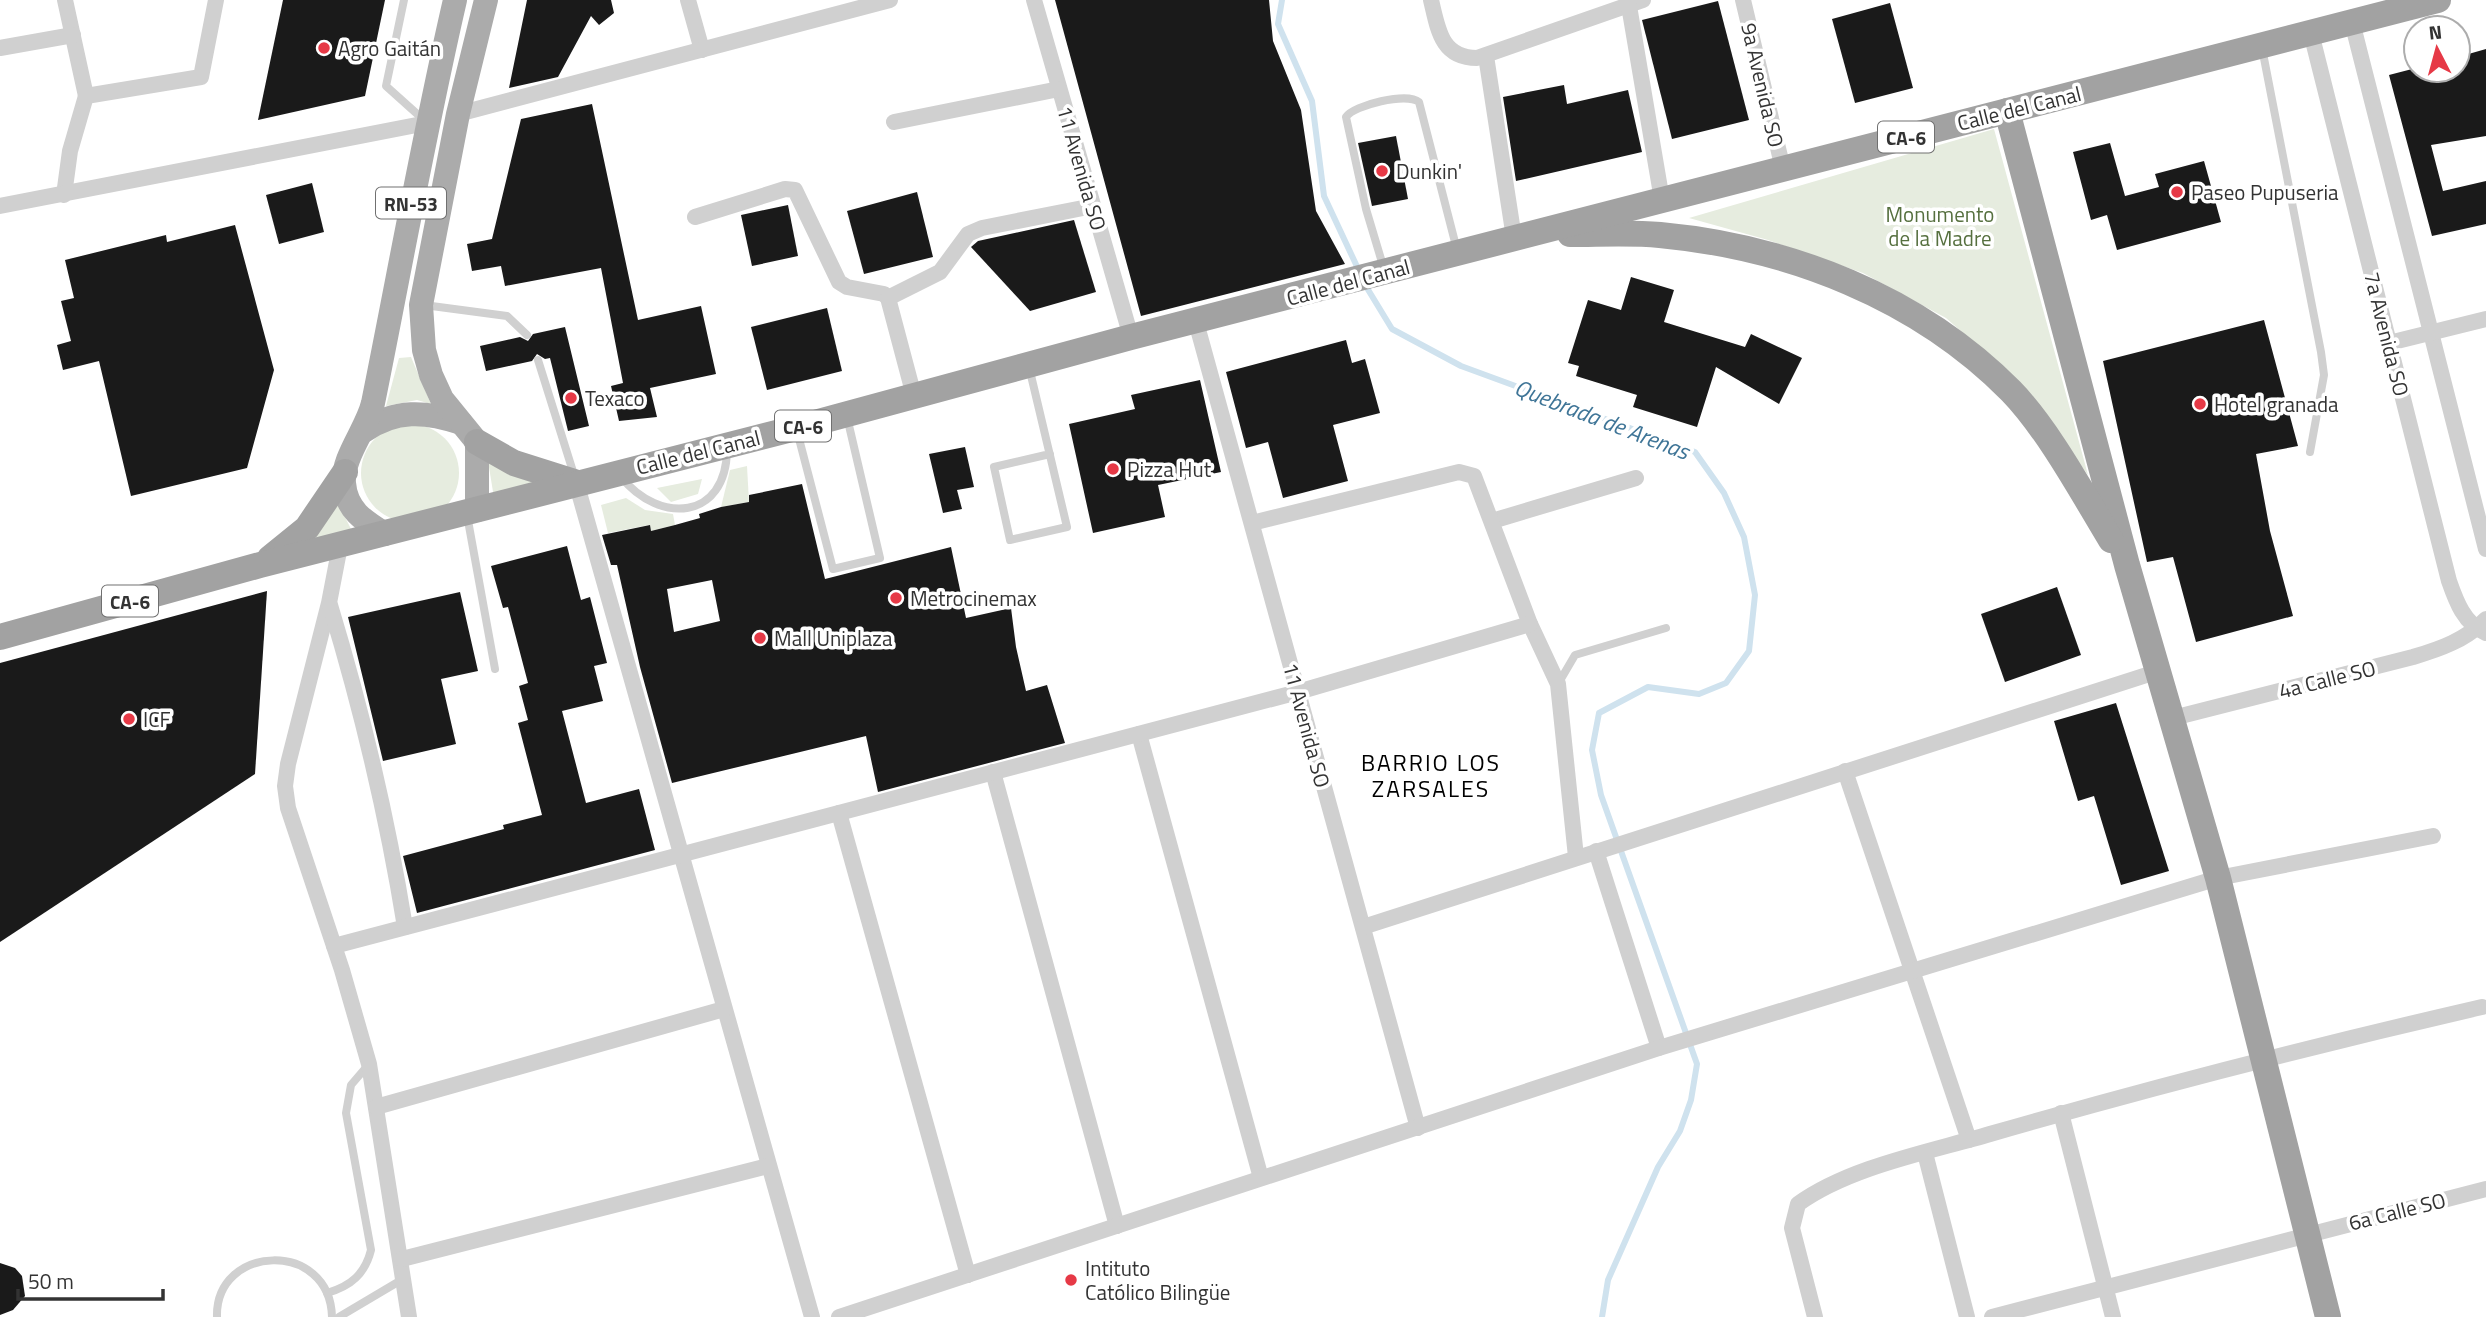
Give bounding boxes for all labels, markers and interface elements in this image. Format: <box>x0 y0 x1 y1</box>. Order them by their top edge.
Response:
north arrow <box>2402 14 2472 84</box>
text: N <box>2427 16 2443 47</box>
street label: 9a Avenida SO <box>1733 20 1793 150</box>
place label: Agro Gaitán <box>338 32 441 64</box>
marker: Agro Gaitán <box>316 40 332 56</box>
street label: Calle del Canal <box>1954 77 2084 139</box>
street label: 11 Avenida SO <box>1049 102 1115 234</box>
road number: CA-6 <box>1878 122 1934 153</box>
place label: Dunkin' <box>1396 155 1462 187</box>
marker: Dunkin' <box>1374 163 1390 179</box>
place label: Paseo Pupuseria <box>2191 176 2339 208</box>
marker: Paseo Pupuseria <box>2169 184 2185 200</box>
road number: RN-53 <box>376 188 446 218</box>
park label: Monumento de la Madre <box>1886 198 1994 254</box>
street label: Calle del Canal <box>1283 250 1413 314</box>
street label: 7a Avenida SO <box>2356 269 2418 399</box>
water label: Quebrada de Arenas <box>1509 370 1697 469</box>
place label: Texaco <box>585 382 645 414</box>
place label: Hotel granada <box>2214 388 2339 420</box>
marker: Texaco <box>563 390 579 406</box>
marker: Hotel granada <box>2192 396 2208 412</box>
road number: CA-6 <box>775 410 831 442</box>
street label: Calle del Canal <box>633 421 763 483</box>
place label: Pizza Hut <box>1127 453 1212 485</box>
marker: Pizza Hut <box>1105 461 1121 477</box>
place label: Metrocinemax <box>910 582 1037 614</box>
road number: CA-6 <box>102 586 158 616</box>
marker: Metrocinemax <box>888 590 904 606</box>
place label: Mall Uniplaza <box>774 622 893 654</box>
marker: Mall Uniplaza <box>752 630 768 646</box>
street label: 4a Calle SO <box>2275 651 2379 707</box>
street label: 11 Avenida SO <box>1275 659 1339 791</box>
place label: ICF <box>143 703 171 735</box>
marker: ICF <box>121 711 137 727</box>
district label: BARRIO LOS ZARSALES <box>1361 745 1501 806</box>
street label: 6a Calle SO <box>2345 1183 2449 1239</box>
place label: Intituto Católico Bilingüe <box>1085 1252 1230 1308</box>
scale bar <box>18 1258 163 1302</box>
text: 50 m <box>28 1265 74 1297</box>
marker: Intituto Católico Bilingüe <box>1063 1272 1079 1288</box>

